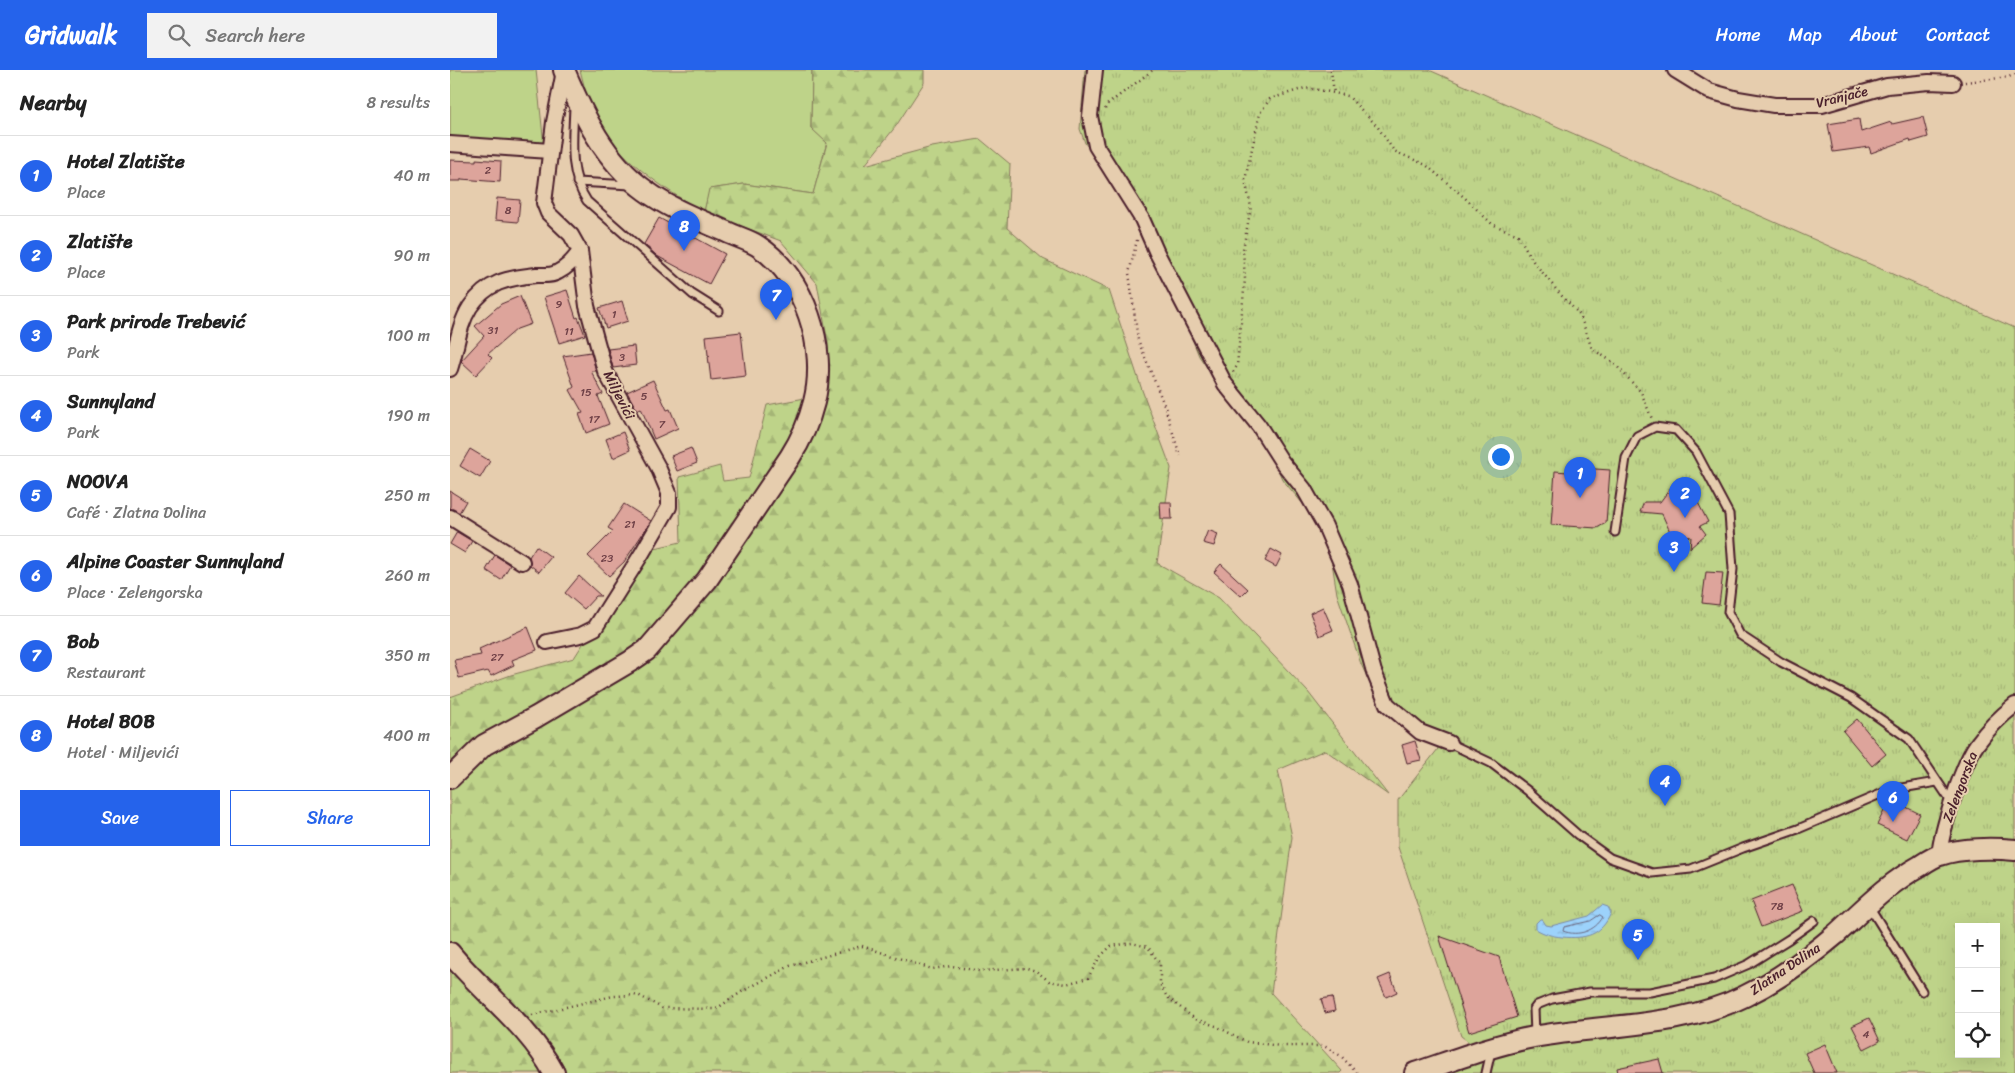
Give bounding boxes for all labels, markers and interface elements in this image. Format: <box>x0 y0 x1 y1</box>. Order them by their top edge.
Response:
search box <box>147 13 497 58</box>
text: Gridwalk <box>25 14 117 56</box>
text: Search here <box>205 19 305 52</box>
text: Home <box>1716 19 1761 51</box>
text: Map <box>1789 19 1822 51</box>
text: About <box>1850 19 1898 51</box>
text: Contact <box>1926 19 1990 51</box>
icon: search <box>165 21 193 49</box>
street label: Vranjače <box>1813 78 1871 115</box>
text: Nearby <box>20 84 86 122</box>
text: 8 results <box>367 88 430 117</box>
text: Hotel Zlatište <box>67 145 185 178</box>
text: 1 <box>33 161 39 190</box>
text: 40 m <box>393 161 430 190</box>
house number: 2 <box>485 161 492 180</box>
text: Place <box>67 178 106 207</box>
house number: 8 <box>505 201 512 220</box>
pin: 8 <box>668 210 700 251</box>
text: Zlatište <box>67 225 132 258</box>
text: 2 <box>31 241 41 270</box>
text: 90 m <box>394 241 430 270</box>
text: Place <box>67 258 106 287</box>
pin: 7 <box>760 279 792 320</box>
house number: 9 <box>556 295 563 314</box>
text: Park prirode Trebević <box>67 305 245 338</box>
house number: 1 <box>612 305 617 324</box>
text: 3 <box>32 321 40 350</box>
text: 100 m <box>386 321 430 350</box>
house number: 31 <box>488 321 499 340</box>
house number: 11 <box>564 322 574 341</box>
text: Park <box>67 338 100 367</box>
house number: 3 <box>619 348 625 367</box>
street label: Miljevići <box>596 366 643 425</box>
house number: 15 <box>580 383 592 402</box>
text: Sunnyland <box>67 385 155 418</box>
house number: 5 <box>641 387 648 406</box>
text: 4 <box>31 401 41 430</box>
text: 190 m <box>387 401 430 430</box>
house number: 17 <box>589 410 600 429</box>
house number: 7 <box>659 415 666 434</box>
text: Park <box>67 418 100 447</box>
your location <box>1488 444 1514 470</box>
pin: 1 <box>1564 457 1596 498</box>
text: NOOVA <box>67 465 128 498</box>
pin: 2 <box>1669 477 1701 518</box>
text: 5 <box>31 481 41 510</box>
text: 250 m <box>384 481 430 510</box>
text: Café · Zlatna Dolina <box>67 498 206 527</box>
house number: 21 <box>624 515 636 534</box>
pin: 3 <box>1658 531 1690 572</box>
text: Alpine Coaster Sunnyland <box>67 545 283 578</box>
house number: 23 <box>601 549 613 568</box>
text: 6 <box>31 561 41 590</box>
text: 260 m <box>385 561 430 590</box>
text: Place · Zelengorska <box>67 578 203 607</box>
text: Bob <box>67 625 99 658</box>
text: 7 <box>31 641 41 670</box>
text: 350 m <box>385 641 430 670</box>
house number: 27 <box>491 648 504 667</box>
text: Restaurant <box>67 658 146 687</box>
text: Hotel BOB <box>67 705 155 738</box>
text: 8 <box>31 721 41 750</box>
text: 400 m <box>383 721 430 750</box>
text: Hotel · Miljevići <box>67 738 179 767</box>
street label: Zelengorska <box>1935 748 1985 826</box>
pin: 4 <box>1649 765 1681 806</box>
pin: 6 <box>1877 781 1909 822</box>
button: Save <box>20 790 220 846</box>
button: Share <box>230 790 430 846</box>
house number: 78 <box>1771 897 1784 916</box>
pin: 5 <box>1622 919 1654 960</box>
map controls <box>1955 923 2000 1058</box>
button: + <box>1955 923 2000 968</box>
street label: Zlatna Dolina <box>1744 935 1827 1002</box>
button: − <box>1955 968 2000 1013</box>
button: locate <box>1955 1013 2000 1058</box>
house number: 4 <box>1863 1025 1870 1044</box>

